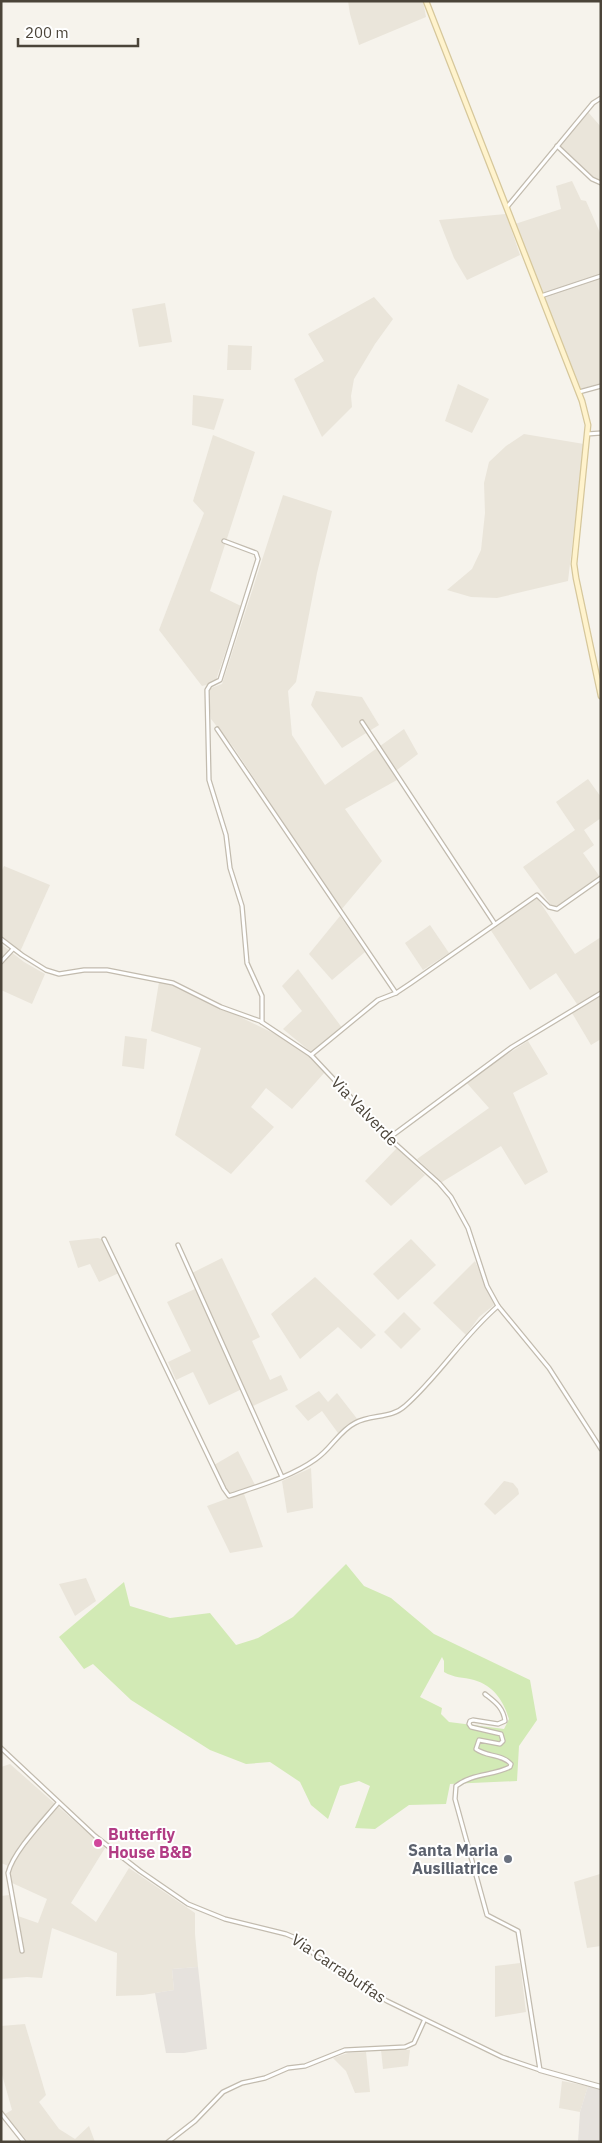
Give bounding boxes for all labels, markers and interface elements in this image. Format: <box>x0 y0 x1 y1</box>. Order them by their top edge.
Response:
scale bar <box>18 15 138 47</box>
text: 200 m <box>25 23 69 42</box>
street label: Via Valverde <box>327 1072 403 1150</box>
place label: Butterfly House B&B <box>108 1824 192 1862</box>
marker: Butterfly House B&B <box>92 1837 104 1849</box>
place label: Santa Maria Ausiliatrice <box>408 1840 498 1878</box>
marker: Santa Maria Ausiliatrice <box>502 1853 514 1865</box>
street label: Via Carrabuffas <box>288 1929 390 2007</box>

